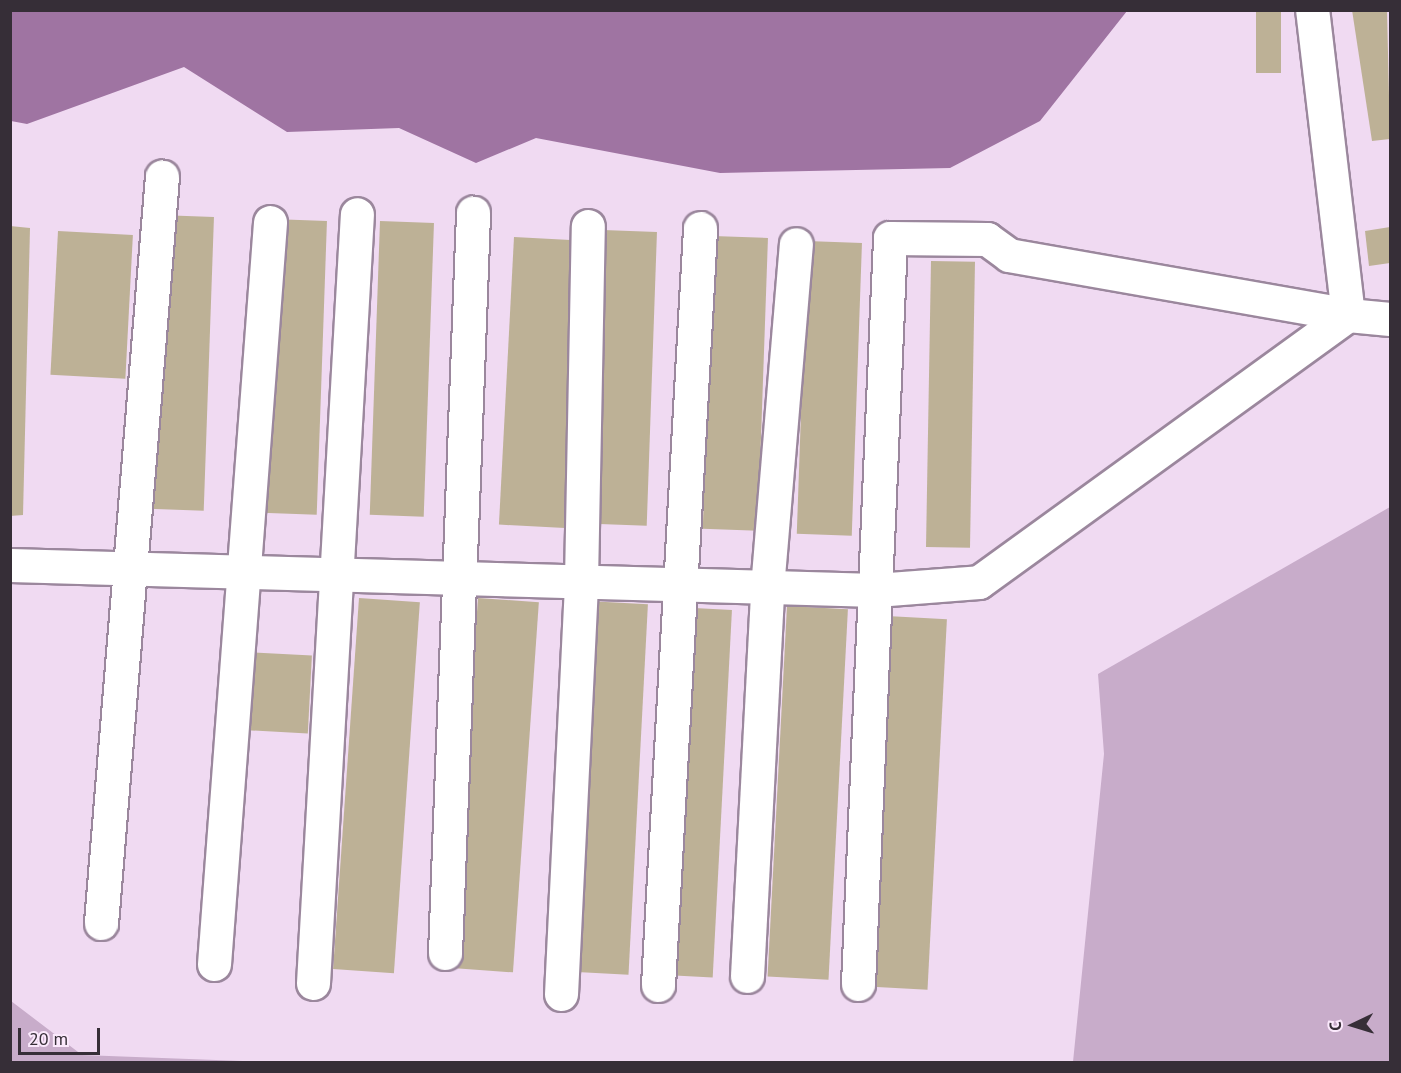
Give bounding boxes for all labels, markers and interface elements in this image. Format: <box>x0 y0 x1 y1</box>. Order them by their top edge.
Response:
north arrow <box>1323 995 1383 1055</box>
scale bar <box>21 1016 104 1054</box>
text: С <box>1325 1021 1345 1031</box>
text: 20 m <box>29 1027 68 1050</box>

